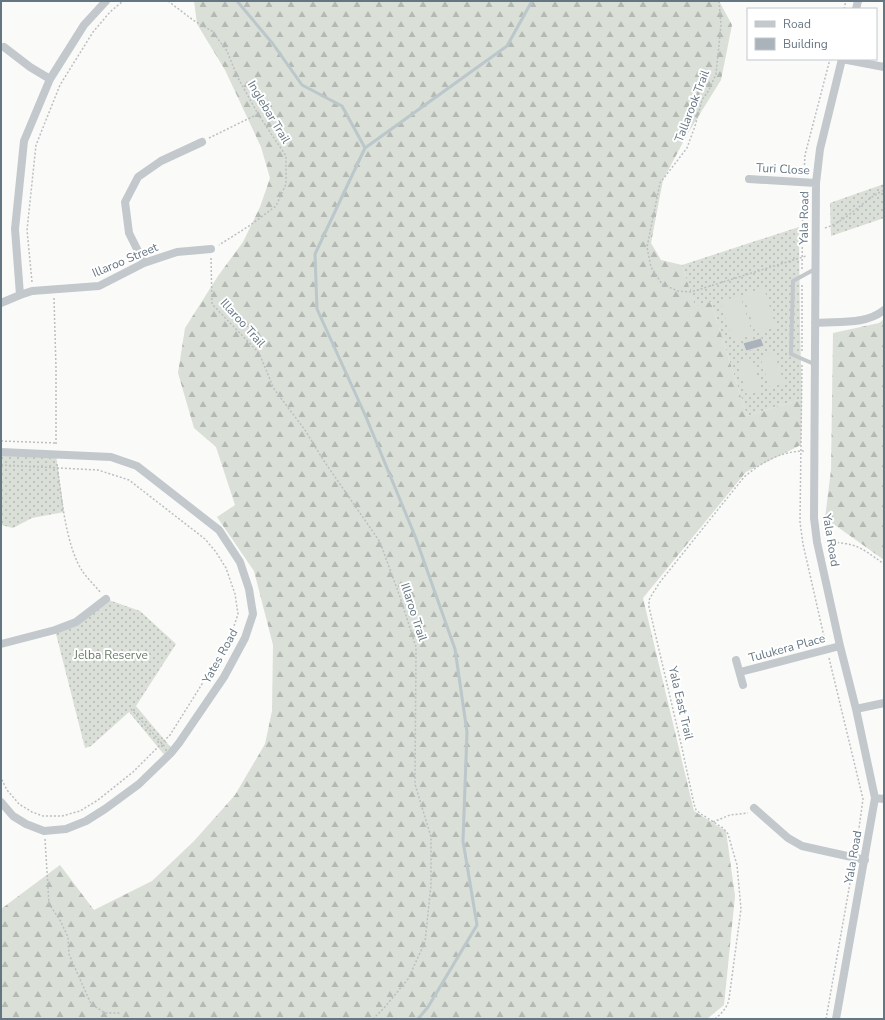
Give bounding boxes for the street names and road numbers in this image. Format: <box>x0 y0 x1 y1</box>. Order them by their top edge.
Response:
street label: Tallarook Trail <box>671 67 713 144</box>
street label: Inglebar Trail <box>244 78 294 147</box>
street label: Turi Close <box>756 160 810 178</box>
street label: Yala Road <box>796 191 812 246</box>
street label: Illaroo Street <box>90 239 161 281</box>
street label: Illaroo Trail <box>217 295 269 351</box>
street label: Yala Road <box>819 511 843 568</box>
street label: Illaroo Trail <box>397 581 431 644</box>
street label: Yates Road <box>198 626 242 687</box>
street label: Tulukera Place <box>747 630 827 666</box>
street label: Yala East Trail <box>665 664 697 742</box>
street label: Yala Road <box>840 829 866 886</box>

